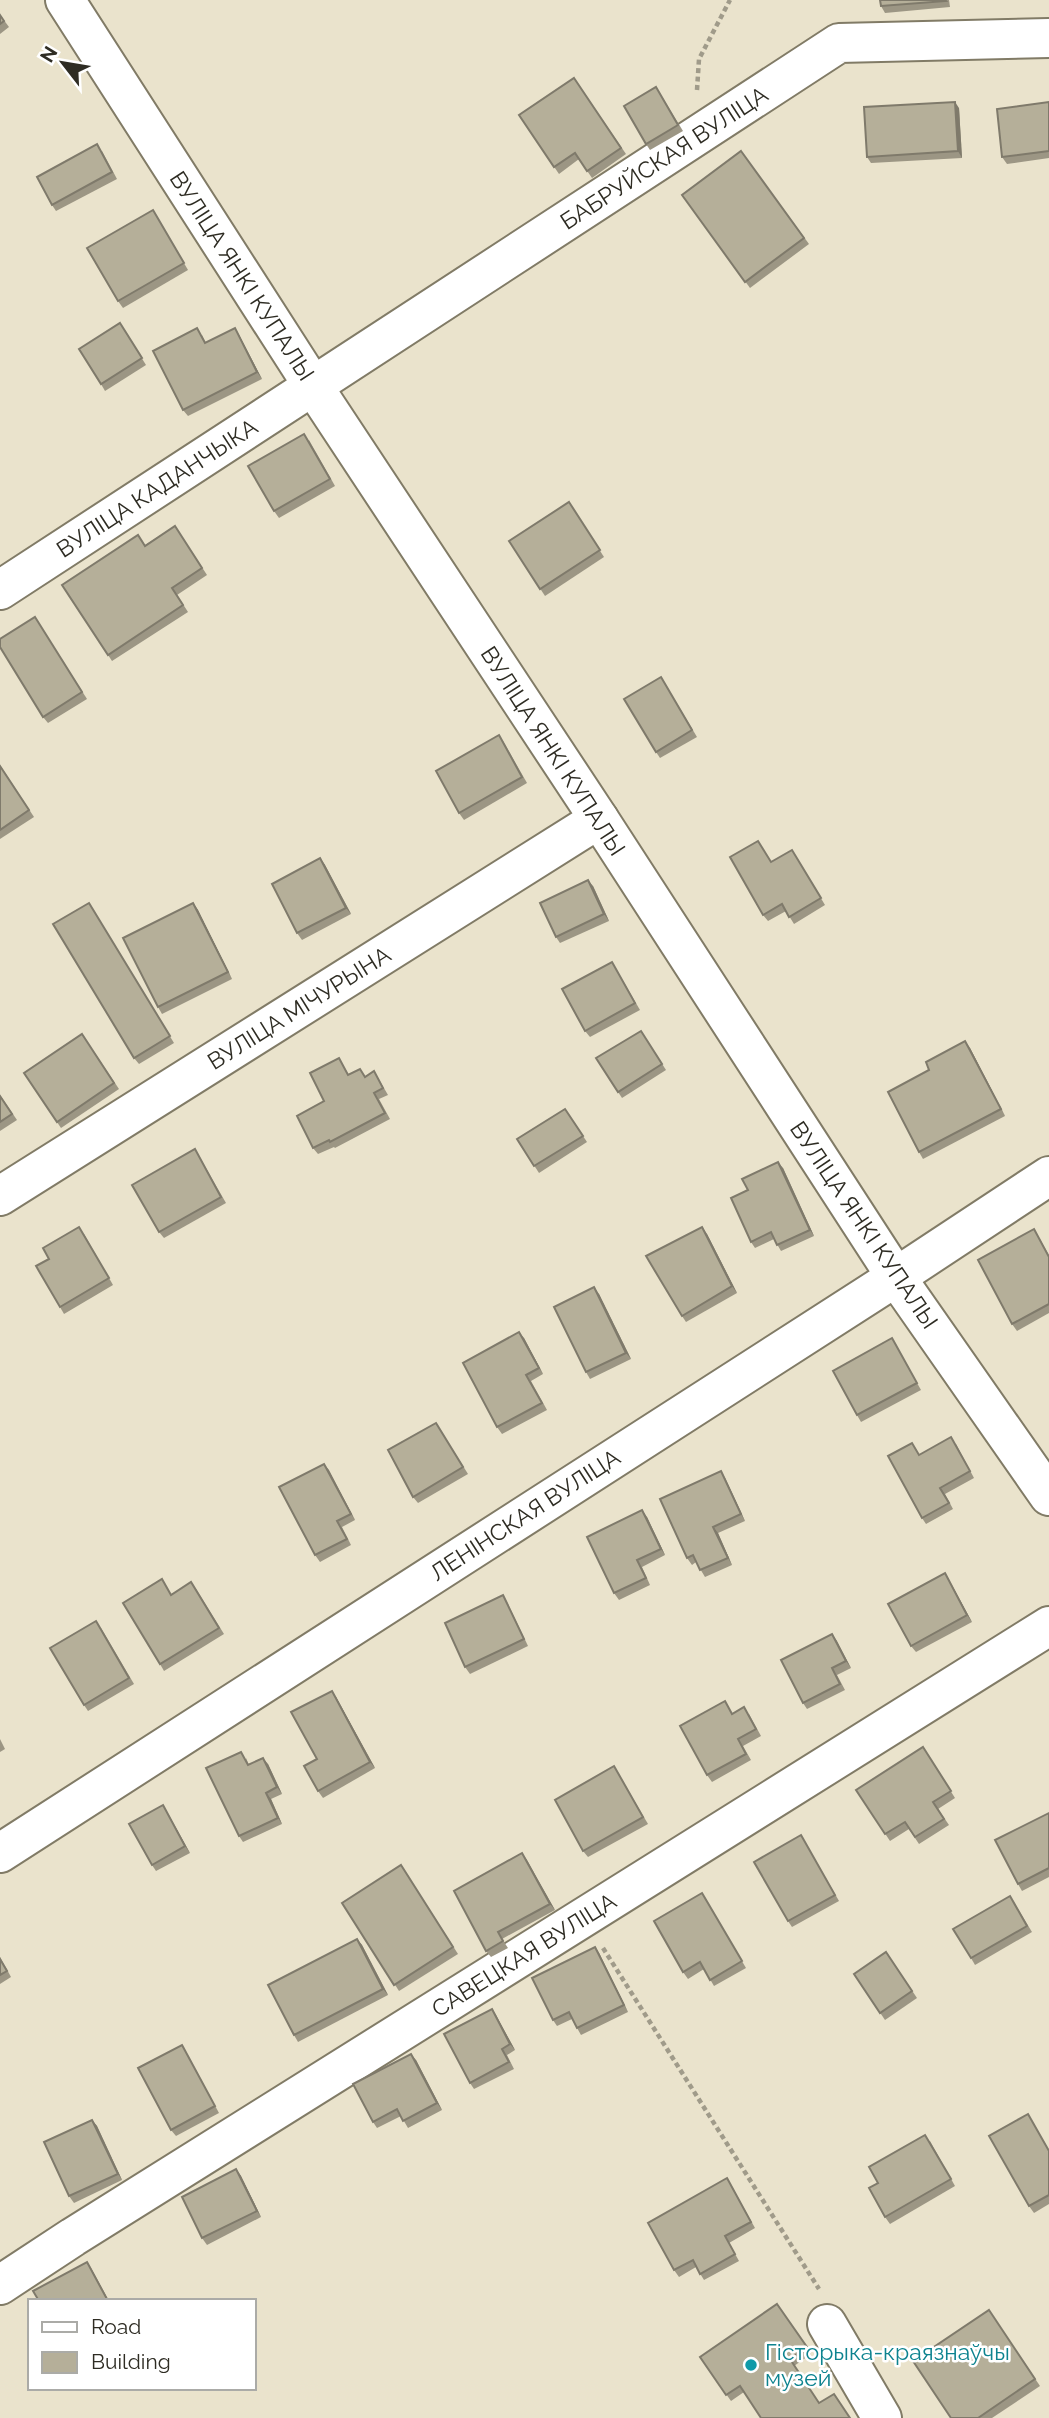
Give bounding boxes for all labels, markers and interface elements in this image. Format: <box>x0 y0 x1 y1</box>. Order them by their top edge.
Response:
north arrow <box>28 28 98 98</box>
text: N <box>35 42 62 66</box>
street label: БАБРУЙСКАЯ ВУЛІЦА <box>555 80 773 235</box>
street label: ВУЛІЦА ЯНКІ КУПАЛЫ <box>165 166 320 386</box>
street label: ВУЛІЦА КАДАНЧЫКА <box>51 412 263 563</box>
street label: ВУЛІЦА ЯНКІ КУПАЛЫ <box>476 641 631 861</box>
street label: ВУЛІЦА МІЧУРЫНА <box>202 940 396 1075</box>
street label: ВУЛІЦА ЯНКІ КУПАЛЫ <box>785 1116 944 1334</box>
street label: ЛЕНІНСКАЯ ВУЛІЦА <box>425 1443 625 1586</box>
street label: САВЕЦКАЯ ВУЛІЦА <box>427 1887 621 2022</box>
legend <box>28 2299 256 2390</box>
text: Road <box>91 2314 141 2339</box>
place label: Гісторыка-краязнаўчы музей <box>765 2338 1010 2391</box>
text: Building <box>91 2349 171 2374</box>
marker: Гісторыка-краязнаўчы музей <box>743 2357 759 2373</box>

